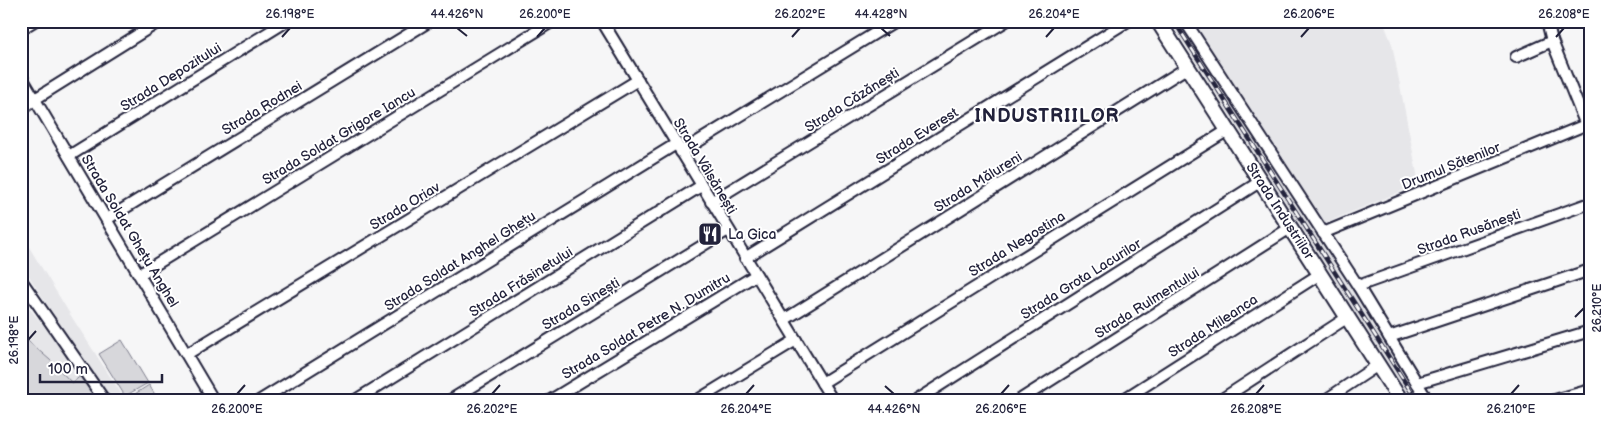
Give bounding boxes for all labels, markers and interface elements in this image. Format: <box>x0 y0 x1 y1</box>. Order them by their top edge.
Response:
text: 26.198°E <box>266 7 314 22</box>
text: 44.426°N <box>430 7 484 22</box>
text: 26.200°E <box>519 7 571 22</box>
text: 26.202°E <box>774 7 826 22</box>
text: 44.428°N <box>855 7 907 22</box>
text: 26.204°E <box>1028 7 1080 22</box>
text: 26.206°E <box>1283 7 1335 22</box>
text: 26.208°E <box>1538 7 1590 22</box>
street label: Strada Depozitului <box>117 39 225 115</box>
street label: Strada Căzănești <box>802 64 902 136</box>
street label: Strada Rodnei <box>219 77 305 139</box>
street label: Strada Soldat Grigore Iancu <box>259 84 419 188</box>
street label: Strada Everest <box>873 104 962 168</box>
district label: INDUSTRIILOR <box>974 105 1120 128</box>
street label: Strada Vâlsănești <box>670 115 740 217</box>
street label: Drumul Sătenilor <box>1399 138 1504 194</box>
street label: Strada Mălureni <box>931 148 1025 216</box>
street label: Strada Soldat Ghețu Anghel <box>78 152 182 310</box>
street label: Strada Industriilor <box>1242 159 1318 263</box>
street label: Strada Oriav <box>367 178 443 234</box>
street label: Strada Rusănești <box>1415 205 1523 259</box>
street label: Strada Soldat Anghel Ghețu <box>381 207 539 315</box>
street label: Strada Negostina <box>966 207 1068 280</box>
restaurant icon: La Gica <box>697 221 723 247</box>
place label: La Gica <box>728 226 777 243</box>
street label: Strada Grota Lacurilor <box>1018 234 1145 323</box>
street label: Strada Frăsinetului <box>466 243 576 321</box>
street label: Strada Rulmentului <box>1092 264 1202 342</box>
street label: Strada Soldat Petre N. Dumitru <box>559 269 733 383</box>
street label: Strada Sinești <box>539 274 623 334</box>
text: 26.210°E <box>1590 284 1605 332</box>
street label: Strada Mileanca <box>1165 291 1261 361</box>
text: 26.198°E <box>7 316 22 364</box>
scale bar <box>40 352 162 384</box>
text: 100 m <box>48 360 88 379</box>
text: 26.200°E <box>211 402 263 417</box>
text: 26.202°E <box>466 402 518 417</box>
text: 26.204°E <box>720 402 772 417</box>
text: 44.426°N <box>867 402 921 417</box>
text: 26.206°E <box>975 402 1027 417</box>
text: 26.208°E <box>1230 402 1282 417</box>
text: 26.210°E <box>1487 402 1535 417</box>

